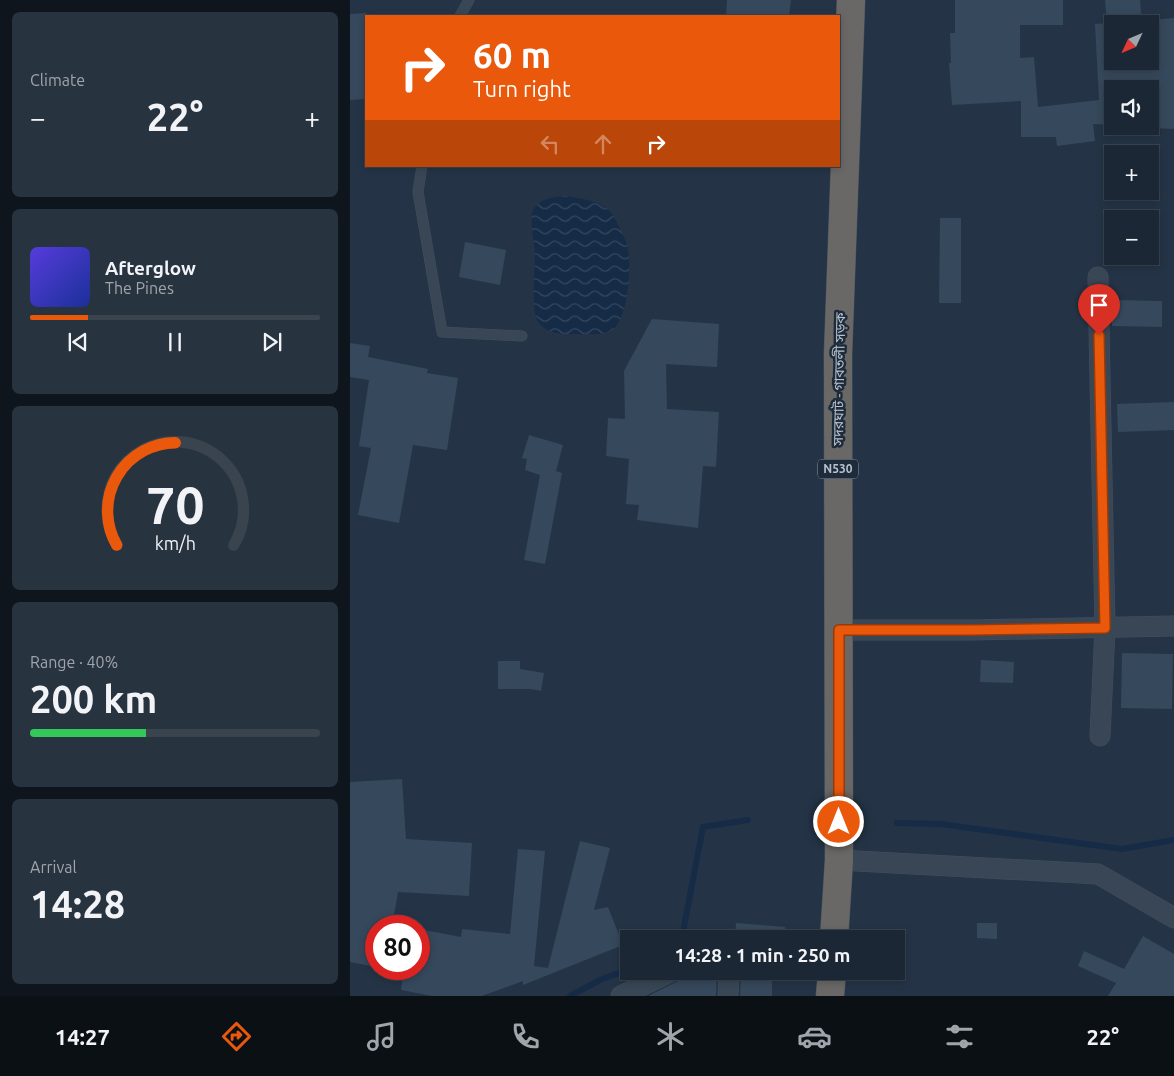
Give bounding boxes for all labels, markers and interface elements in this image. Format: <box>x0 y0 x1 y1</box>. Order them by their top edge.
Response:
north arrow <box>1104 15 1159 70</box>
map controls <box>1104 15 1159 265</box>
icon: right <box>390 35 455 100</box>
text: 60 m <box>473 35 551 75</box>
text: Climate <box>30 71 85 89</box>
text: Turn right <box>473 76 571 101</box>
button: sound <box>1104 80 1159 135</box>
text: 22° <box>147 96 203 138</box>
text: − <box>30 102 46 133</box>
text: + <box>304 102 320 133</box>
icon: left <box>536 130 564 158</box>
icon: ahead <box>589 130 617 158</box>
icon: right <box>642 130 670 158</box>
button: + <box>1104 145 1159 200</box>
button: − <box>1104 210 1159 265</box>
text: Afterglow <box>105 257 196 279</box>
text: The Pines <box>105 279 174 297</box>
pin <box>1078 284 1120 335</box>
icon: arrive <box>1085 291 1113 319</box>
street label: সদরঘাট - গাবতলী সড়ক <box>830 311 848 447</box>
icon: previous <box>64 328 92 356</box>
icon: pause <box>161 328 189 356</box>
icon: next <box>258 328 286 356</box>
road number: N530 <box>818 459 858 478</box>
text: 70 <box>146 476 204 534</box>
text: km/h <box>154 533 196 553</box>
text: Range · 40% <box>30 653 118 671</box>
text: 200 km <box>30 678 157 720</box>
position arrow <box>812 795 864 847</box>
text: Arrival <box>30 858 77 876</box>
text: 14:28 <box>30 883 125 925</box>
speed limit sign: 80 <box>365 915 430 980</box>
text: 14:28 · 1 min · 250 m <box>675 944 850 966</box>
icon: directions <box>219 1019 254 1054</box>
icon: music <box>364 1019 399 1054</box>
icon: phone <box>508 1019 543 1054</box>
icon: climate <box>653 1019 688 1054</box>
icon: car <box>797 1019 832 1054</box>
icon: filters <box>942 1019 977 1054</box>
text: 14:27 <box>55 1024 110 1049</box>
text: 22° <box>1087 1024 1119 1049</box>

